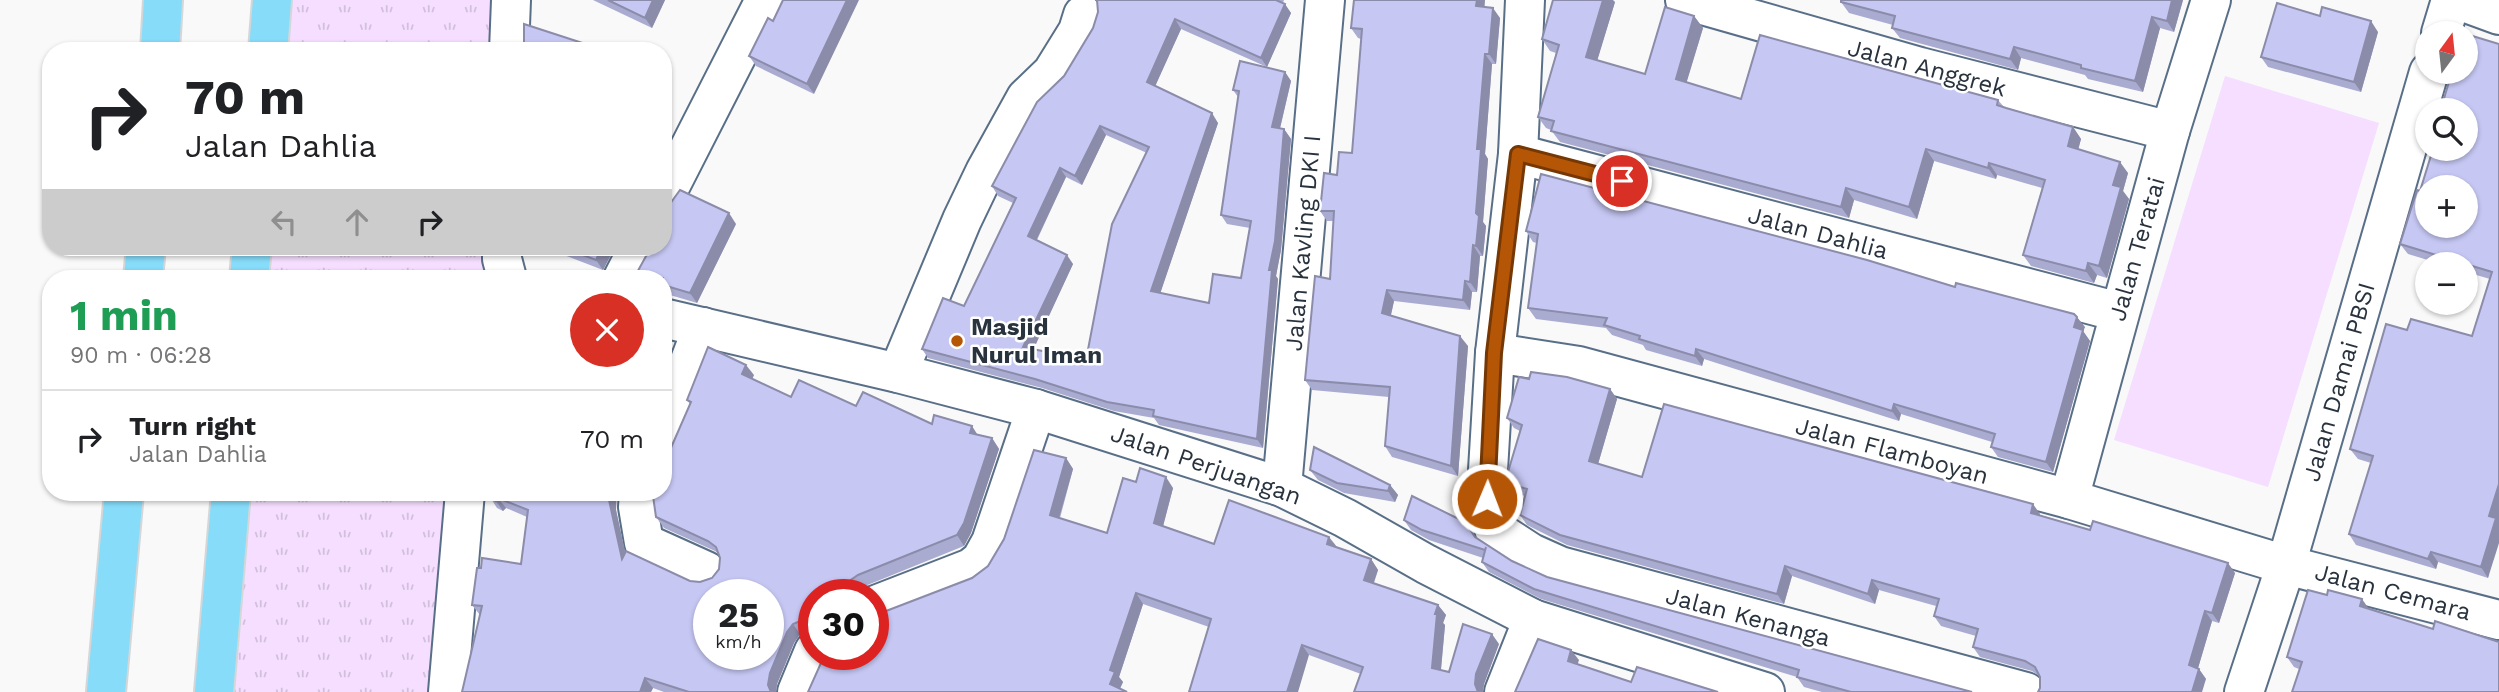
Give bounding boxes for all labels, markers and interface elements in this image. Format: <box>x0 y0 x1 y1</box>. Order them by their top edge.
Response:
north arrow <box>2415 21 2478 84</box>
map controls <box>2415 21 2478 315</box>
street label: Jalan Anggrek <box>1845 33 2010 103</box>
text: 70 m <box>185 68 305 126</box>
icon: right <box>70 70 161 161</box>
button: search <box>2415 98 2478 161</box>
text: Jalan Dahlia <box>185 127 377 165</box>
street label: Jalan Kavling DKI I <box>1280 134 1326 352</box>
pin <box>1592 151 1652 211</box>
icon: arrive <box>1603 162 1641 200</box>
street label: Jalan Teratai <box>2103 174 2171 324</box>
button: + <box>2415 175 2478 238</box>
street label: Jalan Dahlia <box>1745 201 1891 265</box>
icon: left <box>265 203 303 241</box>
icon: ahead <box>338 203 376 241</box>
icon: right <box>411 203 449 241</box>
button: − <box>2415 252 2478 315</box>
street label: Jalan Damai PBSI <box>2297 279 2381 485</box>
text: 1 min <box>70 291 178 340</box>
button: close <box>570 293 644 367</box>
place label: Masjid Nurul Iman <box>971 313 1102 369</box>
marker: Masjid Nurul Iman <box>949 333 965 349</box>
text: 90 m · 06:28 <box>70 342 212 369</box>
text: Turn right <box>129 411 256 441</box>
street label: Jalan Flamboyan <box>1792 412 1992 490</box>
street label: Jalan Perjuangan <box>1107 419 1305 511</box>
icon: right <box>70 420 108 458</box>
text: 70 m <box>580 424 644 454</box>
text: Jalan Dahlia <box>129 441 267 468</box>
position arrow <box>1450 462 1524 536</box>
street label: Jalan Cemara <box>2312 558 2474 626</box>
speed limit sign: 30 <box>798 579 889 670</box>
street label: Jalan Kenanga <box>1663 582 1833 652</box>
text: 25 <box>718 594 759 636</box>
text: km/h <box>715 631 762 652</box>

